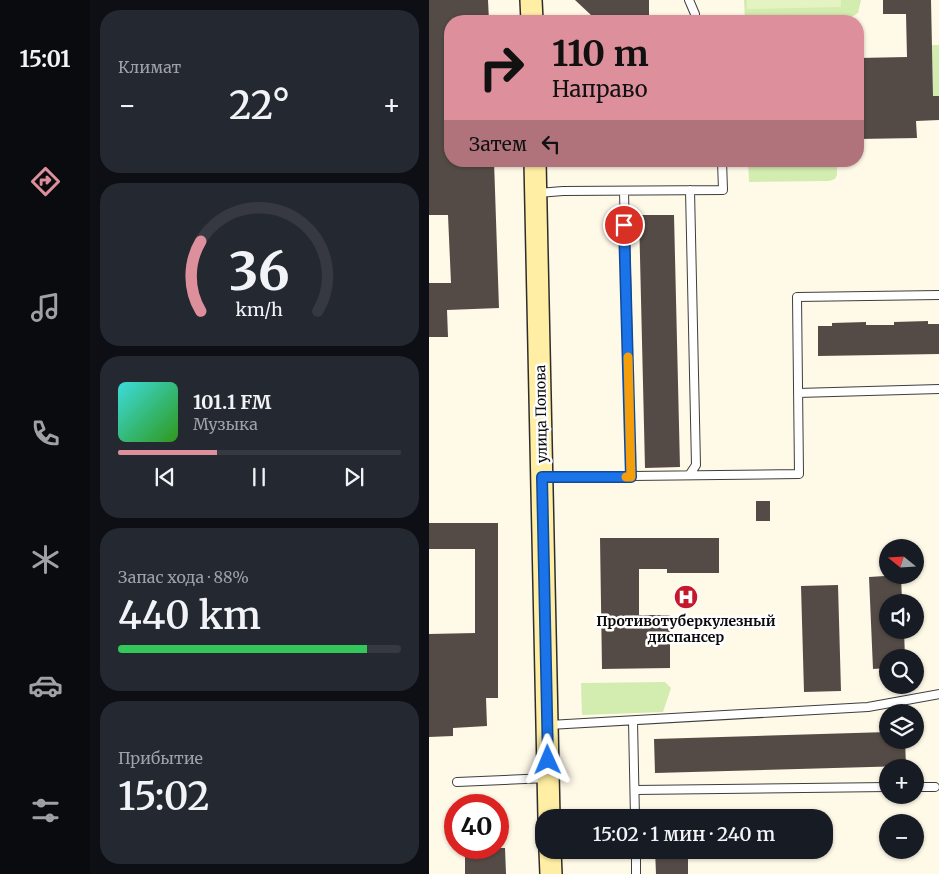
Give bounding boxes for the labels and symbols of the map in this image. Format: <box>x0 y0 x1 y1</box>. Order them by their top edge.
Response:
pin <box>603 204 645 246</box>
street label: улица Попова <box>531 364 551 463</box>
north arrow <box>879 539 924 584</box>
hospital icon: Противотуберкулезный диспансер <box>673 584 699 610</box>
place label: Противотуберкулезный диспансер <box>596 612 776 646</box>
position arrow <box>521 733 573 785</box>
speed limit sign: 40 <box>444 794 509 859</box>

